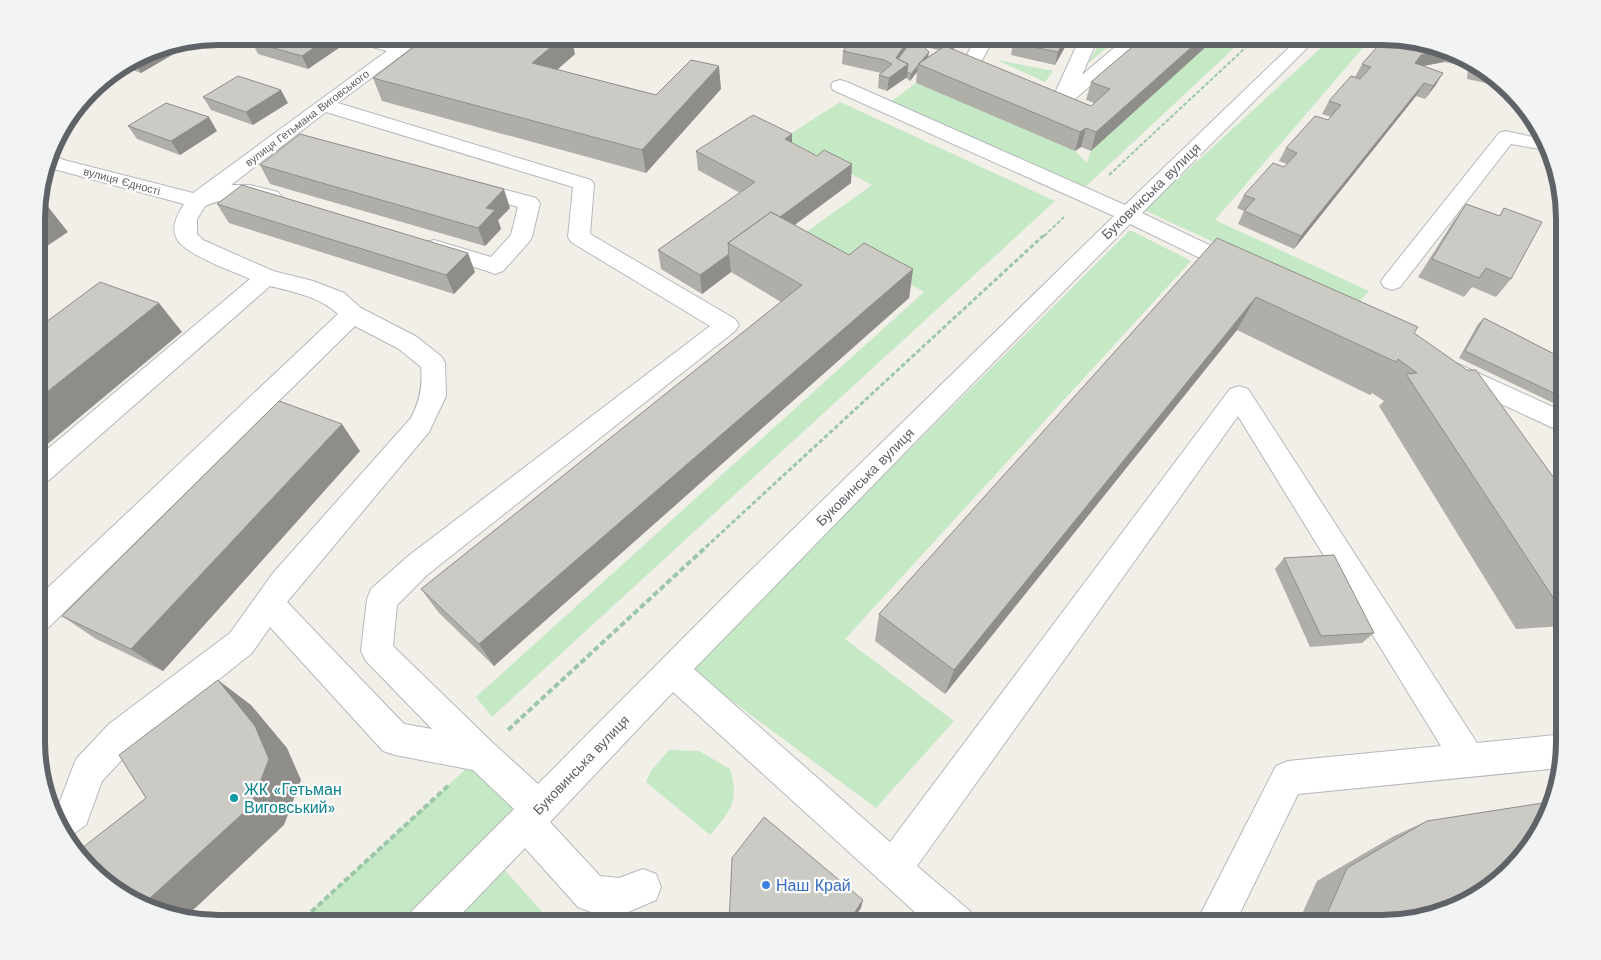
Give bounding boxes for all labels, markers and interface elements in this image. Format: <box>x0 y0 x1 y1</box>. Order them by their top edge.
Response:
street label: вулиця Гетьмана Виговського <box>243 67 372 169</box>
street label: Буковинська вулиця <box>1098 140 1204 242</box>
street label: вулиця Єдності <box>82 165 162 198</box>
street label: Буковинська вулиця <box>813 425 917 529</box>
street label: Буковинська вулиця <box>530 712 632 818</box>
place label: ЖК «Гетьман Виговський» <box>244 780 342 817</box>
marker: ЖК «Гетьман Виговський» <box>228 792 240 804</box>
place label: Наш Край <box>776 876 851 895</box>
marker: Наш Край <box>760 879 772 891</box>

